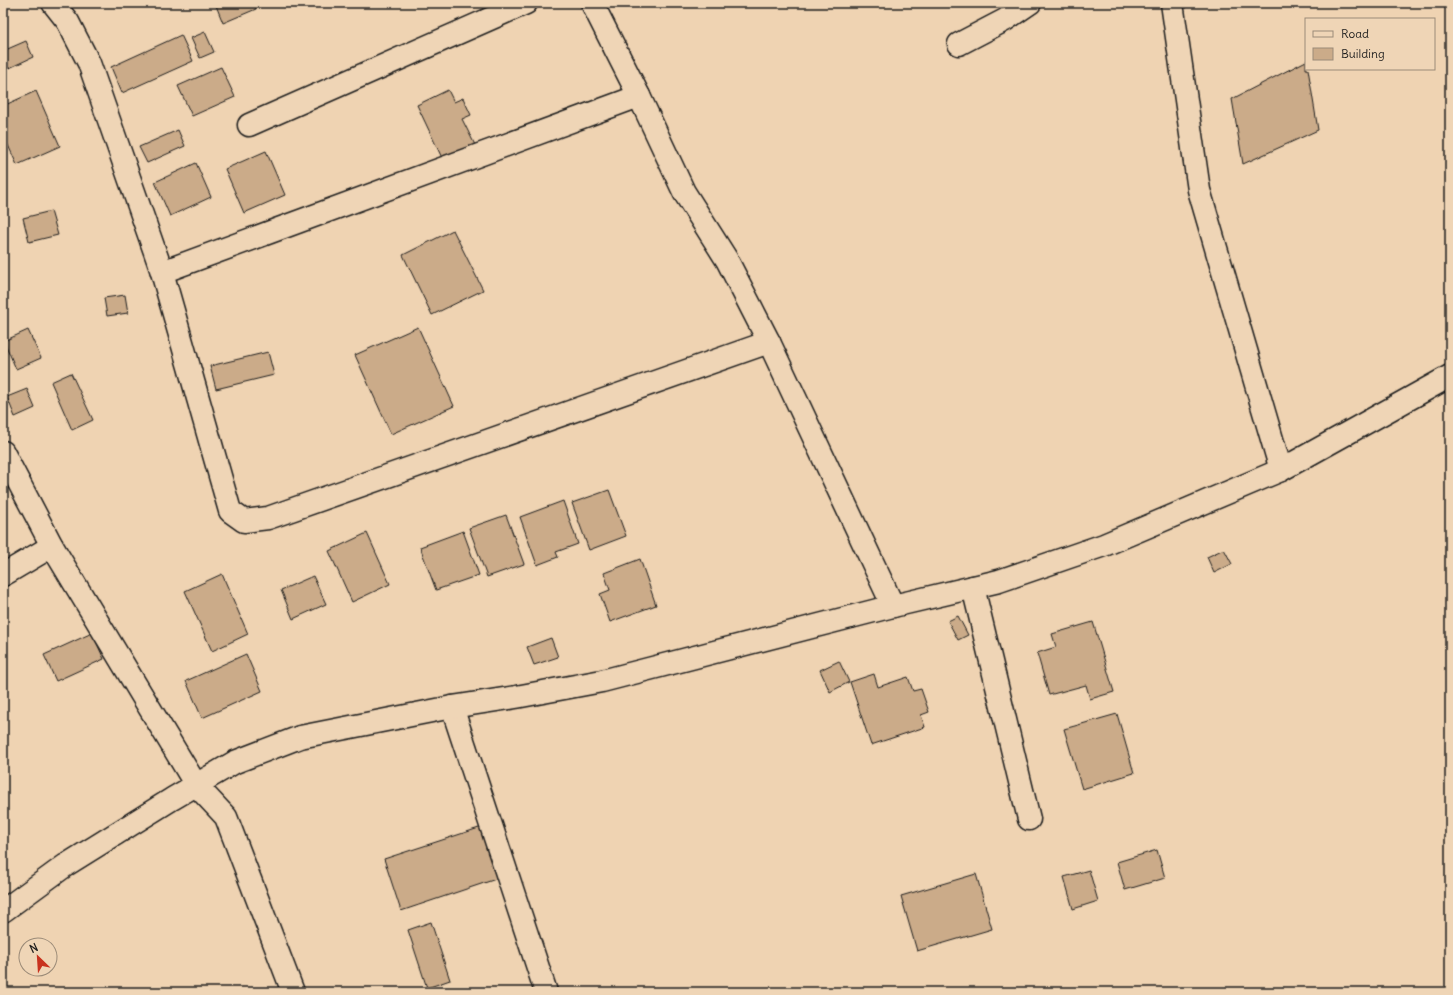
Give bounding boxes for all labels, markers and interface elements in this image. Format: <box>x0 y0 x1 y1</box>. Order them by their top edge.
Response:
legend <box>1305 18 1435 70</box>
text: Road <box>1341 26 1369 41</box>
text: Building <box>1341 46 1385 61</box>
north arrow <box>18 937 58 977</box>
text: N <box>27 940 40 956</box>

